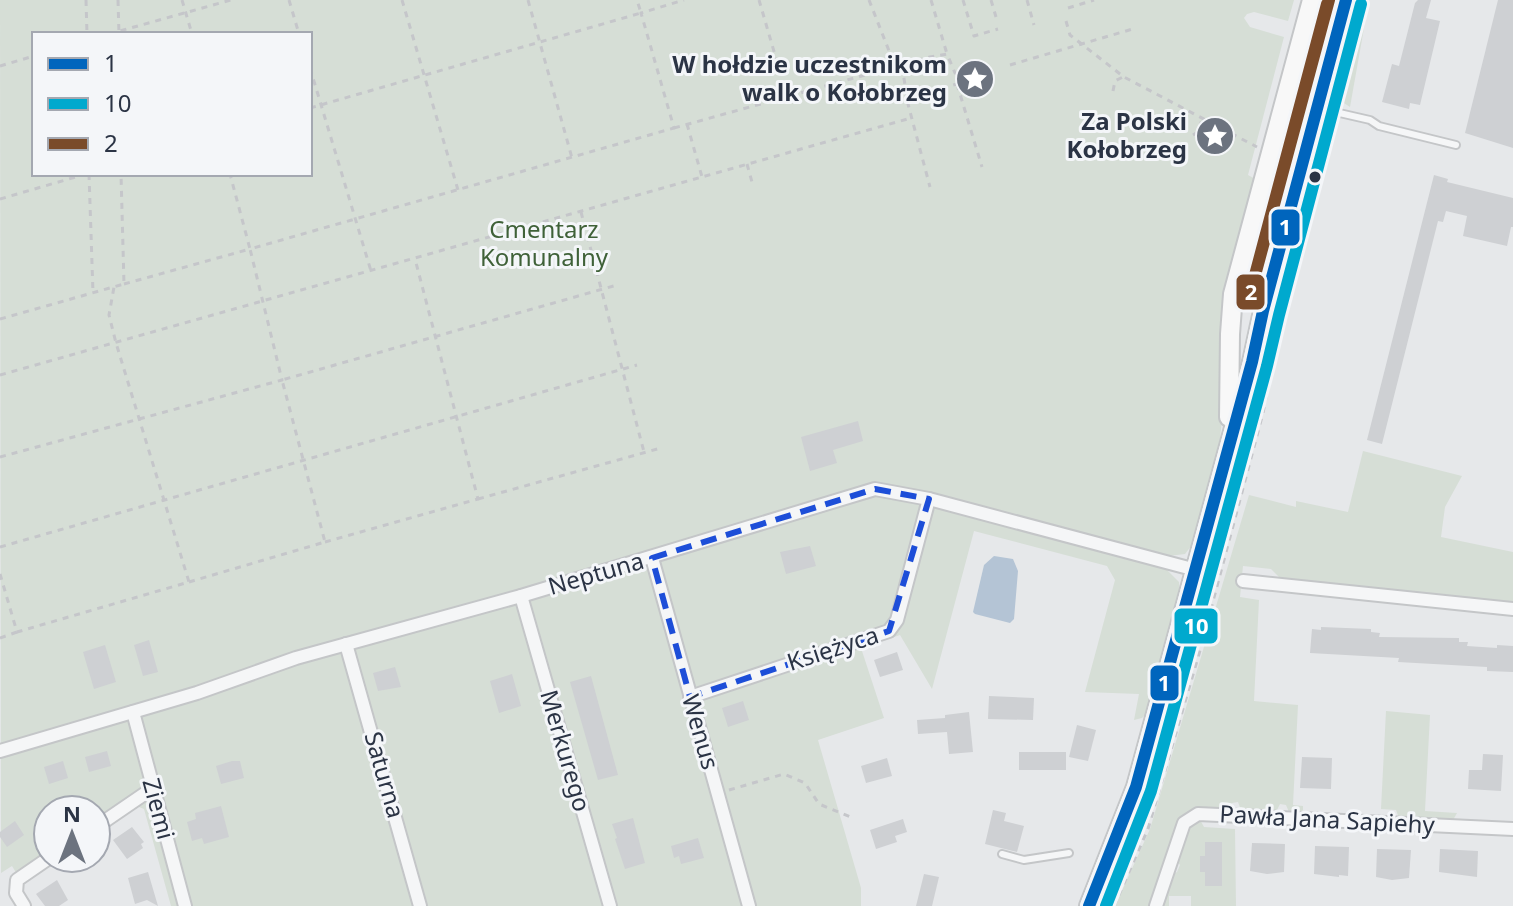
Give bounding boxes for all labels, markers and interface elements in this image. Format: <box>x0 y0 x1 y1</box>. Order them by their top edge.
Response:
legend <box>32 32 312 176</box>
text: 1 <box>104 46 118 79</box>
place label: W hołdzie uczestnikom walk o Kołobrzeg <box>672 47 947 108</box>
place icon: W hołdzie uczestnikom walk o Kołobrzeg <box>954 58 996 100</box>
text: 10 <box>104 86 131 119</box>
place label: Za Polski Kołobrzeg <box>1067 104 1187 165</box>
place icon: Za Polski Kołobrzeg <box>1194 115 1236 157</box>
text: 2 <box>104 126 118 159</box>
unlabelled marker <box>1307 169 1323 185</box>
line badge: 1 <box>1270 208 1301 247</box>
text: 1 <box>1279 211 1291 241</box>
park label: Cmentarz Komunalny <box>480 212 609 273</box>
line badge: 2 <box>1235 273 1266 311</box>
text: 2 <box>1245 276 1257 306</box>
street label: Neptuna <box>544 543 647 602</box>
line badge: 10 <box>1173 607 1219 645</box>
text: 10 <box>1183 610 1209 640</box>
street label: Księżyca <box>783 617 882 678</box>
line badge: 1 <box>1149 664 1180 702</box>
text: 1 <box>1158 667 1170 697</box>
street label: Merkurego <box>533 686 600 815</box>
street label: Wenus <box>675 690 728 773</box>
street label: Saturna <box>357 728 413 822</box>
street label: Ziemi <box>135 774 183 843</box>
north arrow <box>32 794 112 874</box>
street label: Pawła Jana Sapiehy <box>1219 796 1436 841</box>
text: N <box>63 798 81 828</box>

